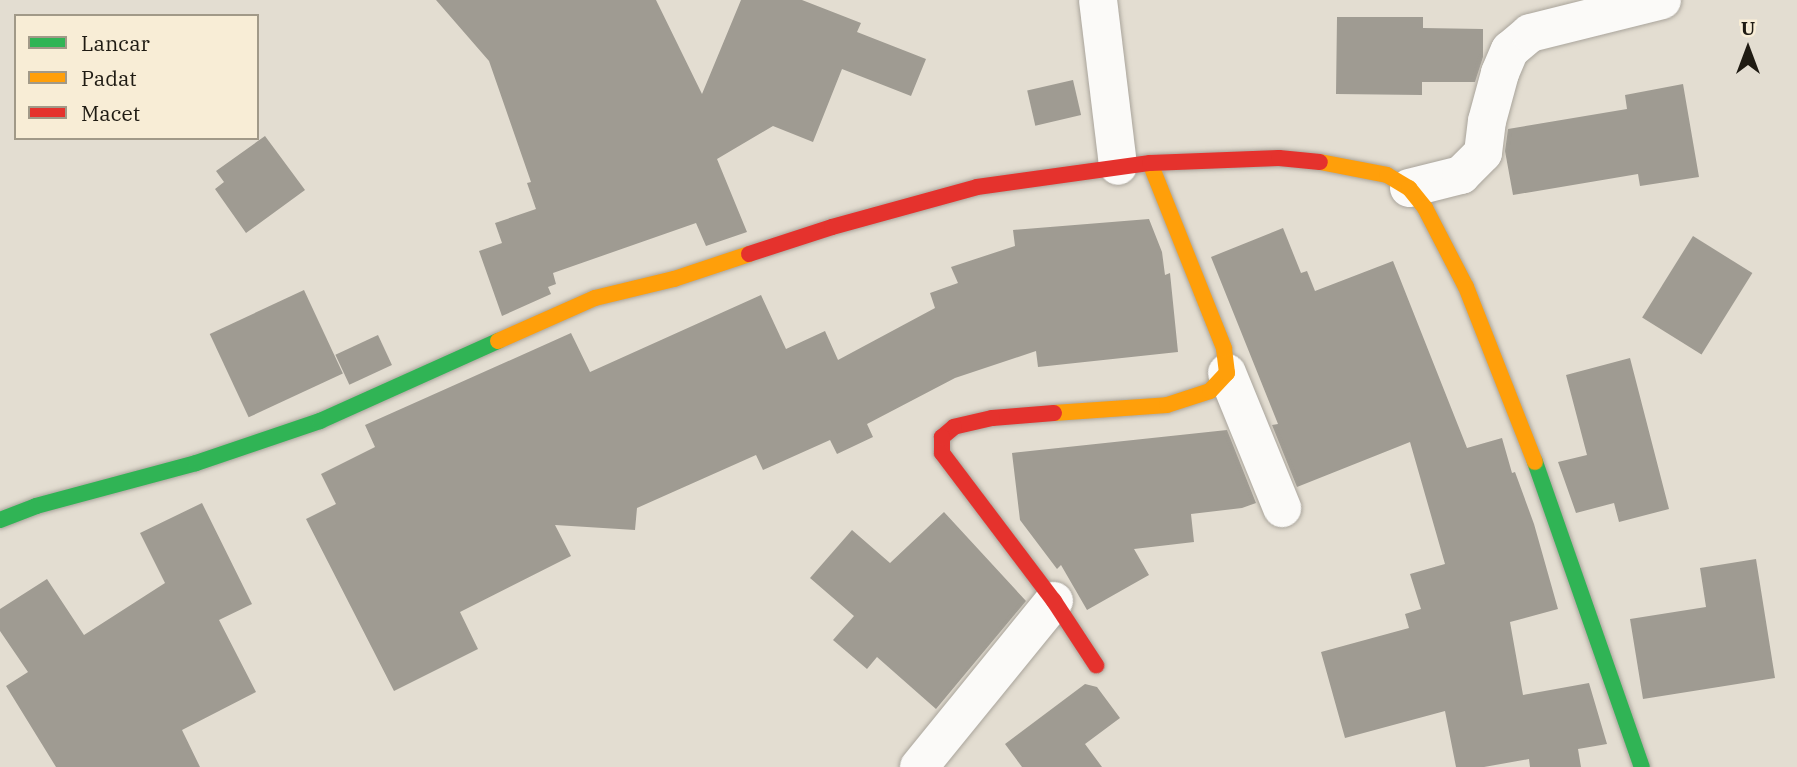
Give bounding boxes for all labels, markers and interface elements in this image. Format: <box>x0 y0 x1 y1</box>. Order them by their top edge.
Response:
legend <box>14 14 259 140</box>
north arrow <box>1713 14 1783 84</box>
text: U <box>1741 16 1755 40</box>
text: Lancar <box>81 29 150 57</box>
text: Padat <box>81 64 137 92</box>
text: Macet <box>81 99 140 127</box>

